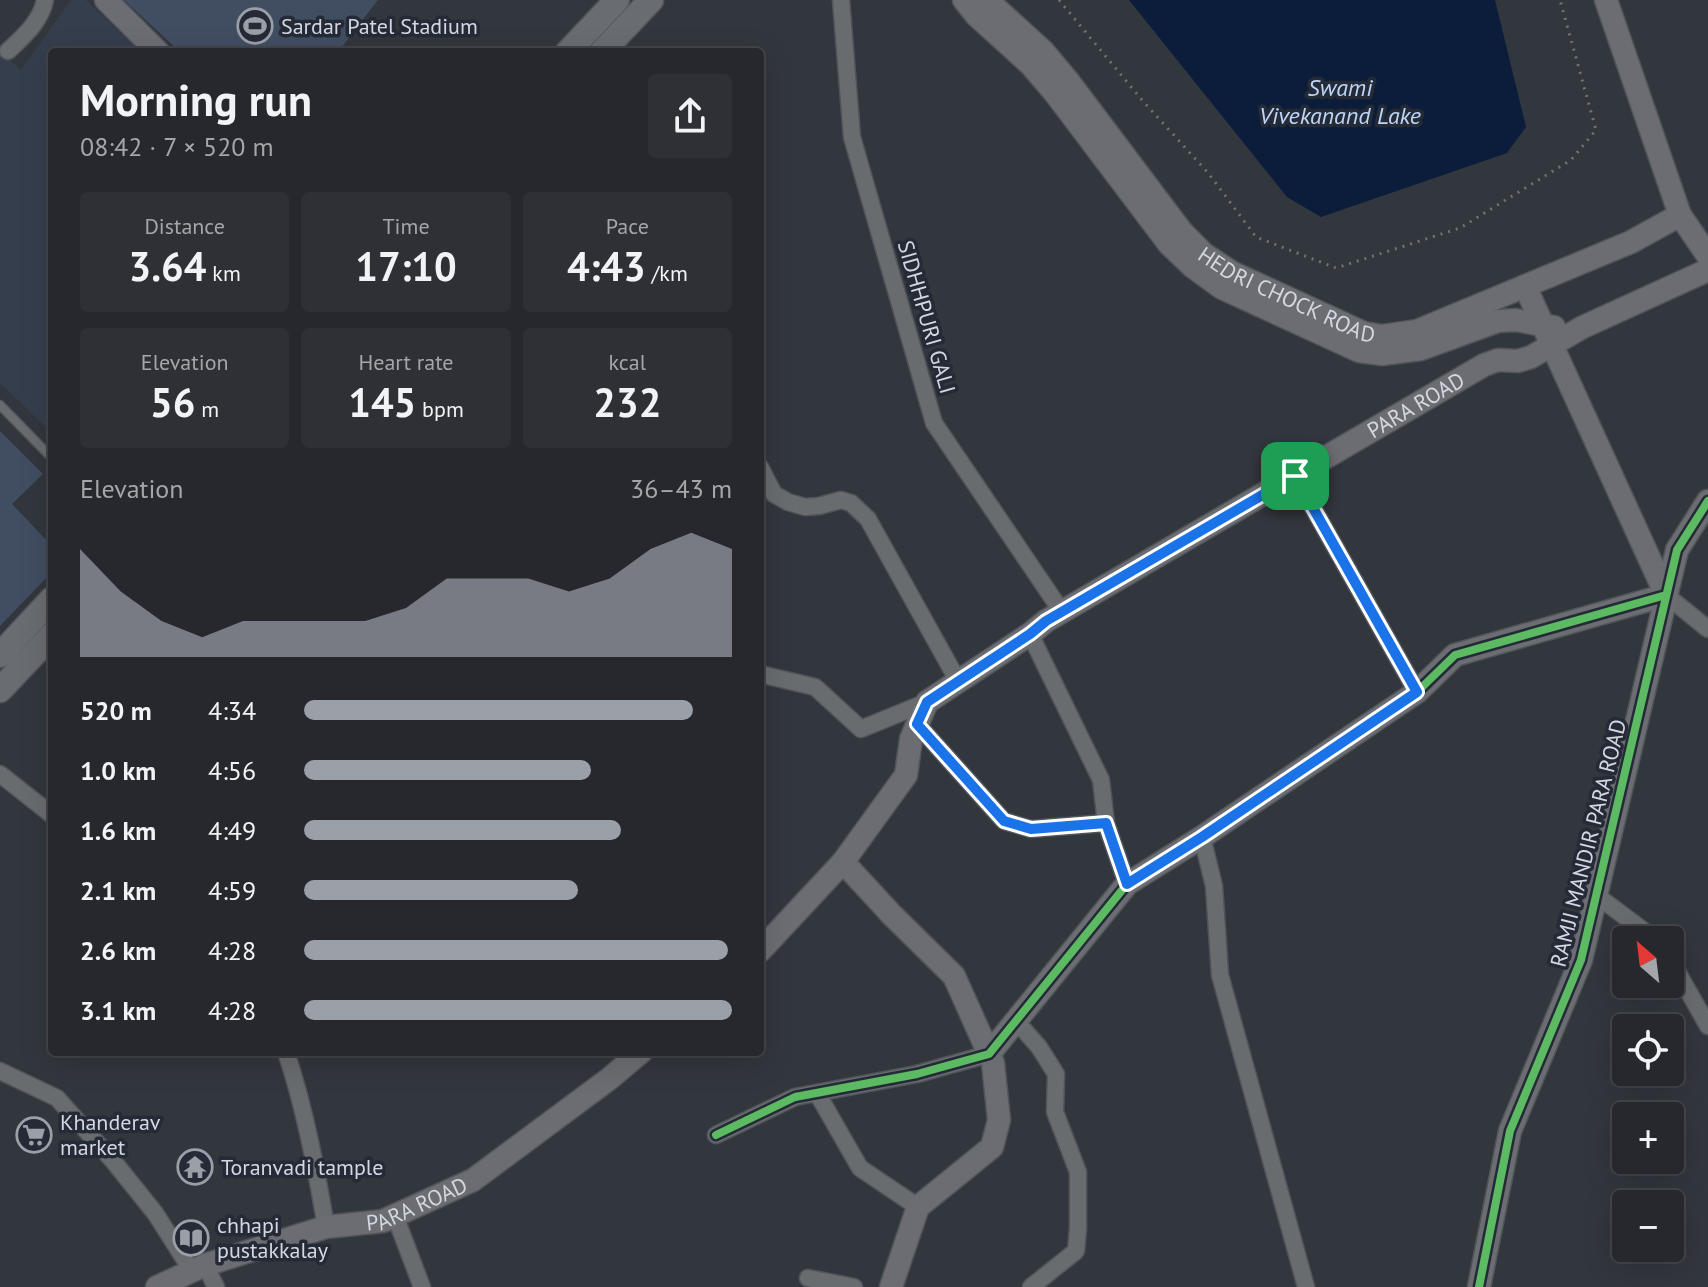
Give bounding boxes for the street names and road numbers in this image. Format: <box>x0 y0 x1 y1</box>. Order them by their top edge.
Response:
street label: SIDHHPURI GALI <box>892 237 962 397</box>
street label: HEDRI CHOCK ROAD <box>1193 240 1377 349</box>
street label: PARA ROAD <box>1362 366 1469 444</box>
street label: RAMJI MANDIR PARA ROAD <box>1544 716 1632 970</box>
street label: PARA ROAD <box>365 1170 472 1237</box>

